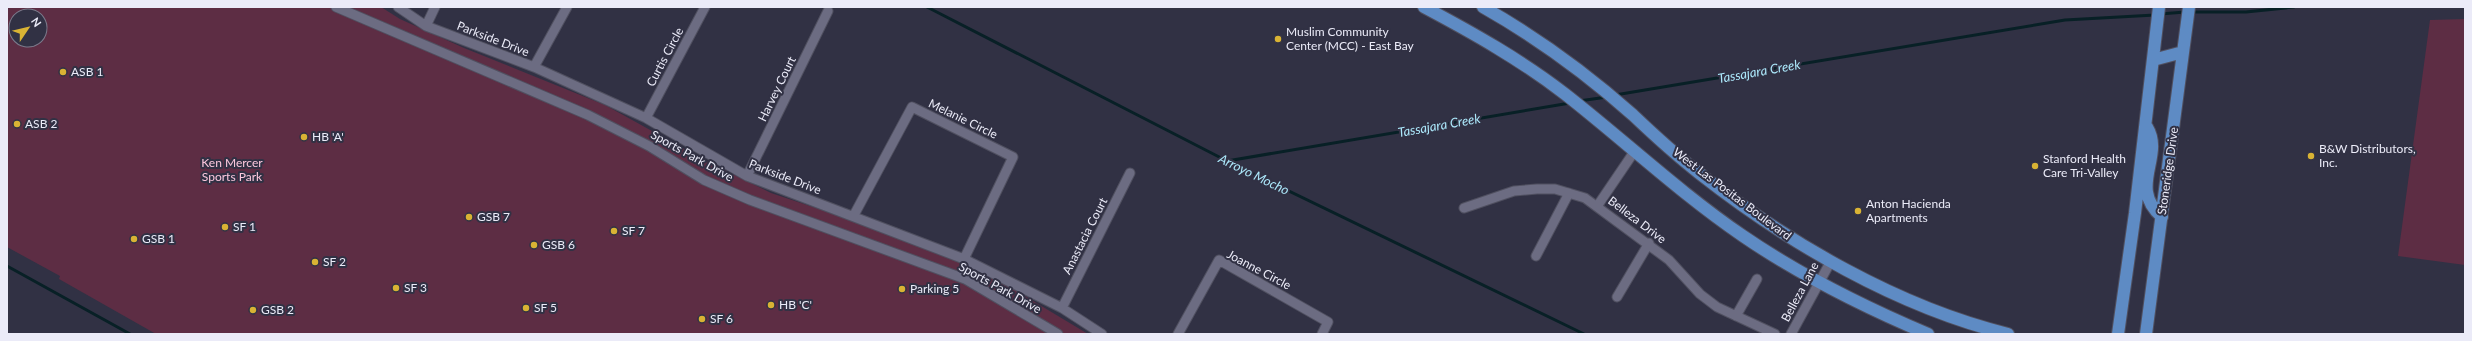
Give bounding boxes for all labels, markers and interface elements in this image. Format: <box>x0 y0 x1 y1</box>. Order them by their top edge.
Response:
north arrow <box>8 8 48 48</box>
text: N <box>29 15 44 29</box>
street label: Parkside Drive <box>455 18 531 59</box>
place label: Muslim Community Center (MCC) - East Bay <box>1286 24 1415 53</box>
street label: Curtis Circle <box>643 25 686 89</box>
marker: Muslim Community Center (MCC) - East Bay <box>1273 34 1283 44</box>
street label: Harvey Court <box>754 53 799 124</box>
water label: Tassajara Creek <box>1716 56 1802 86</box>
place label: ASB 1 <box>71 64 103 79</box>
marker: ASB 1 <box>58 67 68 77</box>
street label: Melanie Circle <box>926 95 1000 142</box>
water label: Tassajara Creek <box>1396 110 1482 140</box>
place label: ASB 2 <box>25 116 57 131</box>
marker: ASB 2 <box>12 119 22 129</box>
street label: Stoneridge Drive <box>2154 126 2181 216</box>
street label: Sports Park Drive <box>648 127 736 184</box>
place label: HB 'A' <box>312 129 344 144</box>
marker: HB 'A' <box>299 132 309 142</box>
place label: B&W Distributors, Inc. <box>2319 141 2416 170</box>
street label: West Las Positas Boulevard <box>1670 144 1794 243</box>
water label: Arroyo Mocho <box>1215 150 1292 198</box>
place label: Stanford Health Care Tri-Valley <box>2043 151 2126 180</box>
marker: B&W Distributors, Inc. <box>2306 151 2316 161</box>
park label: Ken Mercer Sports Park <box>201 155 263 184</box>
street label: Parkside Drive <box>747 156 823 197</box>
marker: Stanford Health Care Tri-Valley <box>2030 161 2040 171</box>
street label: Belleza Drive <box>1605 193 1669 246</box>
street label: Anastacia Court <box>1059 194 1111 277</box>
place label: Anton Hacienda Apartments <box>1866 196 1951 225</box>
marker: Anton Hacienda Apartments <box>1853 206 1863 216</box>
place label: GSB 7 <box>477 209 510 224</box>
marker: GSB 7 <box>464 212 474 222</box>
place label: SF 1 <box>233 219 256 234</box>
marker: SF 1 <box>220 222 230 232</box>
place label: SF 7 <box>622 223 645 238</box>
marker: SF 7 <box>609 226 619 236</box>
place label: GSB 1 <box>142 231 175 246</box>
marker: GSB 1 <box>129 234 139 244</box>
place label: GSB 6 <box>542 237 575 252</box>
marker: GSB 6 <box>529 240 539 250</box>
street label: Joanne Circle <box>1225 246 1294 293</box>
place label: SF 2 <box>323 254 346 269</box>
marker: SF 2 <box>310 257 320 267</box>
street label: Sports Park Drive <box>956 259 1044 316</box>
street label: Belleza Lane <box>1778 259 1822 324</box>
place label: SF 3 <box>404 280 427 295</box>
place label: Parking 5 <box>910 281 959 296</box>
marker: SF 3 <box>391 283 401 293</box>
marker: Parking 5 <box>897 284 907 294</box>
place label: HB 'C' <box>779 297 812 312</box>
place label: SF 5 <box>534 300 557 315</box>
marker: HB 'C' <box>766 300 776 310</box>
place label: GSB 2 <box>261 302 294 317</box>
marker: SF 5 <box>521 303 531 313</box>
marker: GSB 2 <box>248 305 258 315</box>
place label: SF 6 <box>710 311 733 326</box>
marker: SF 6 <box>697 314 707 324</box>

